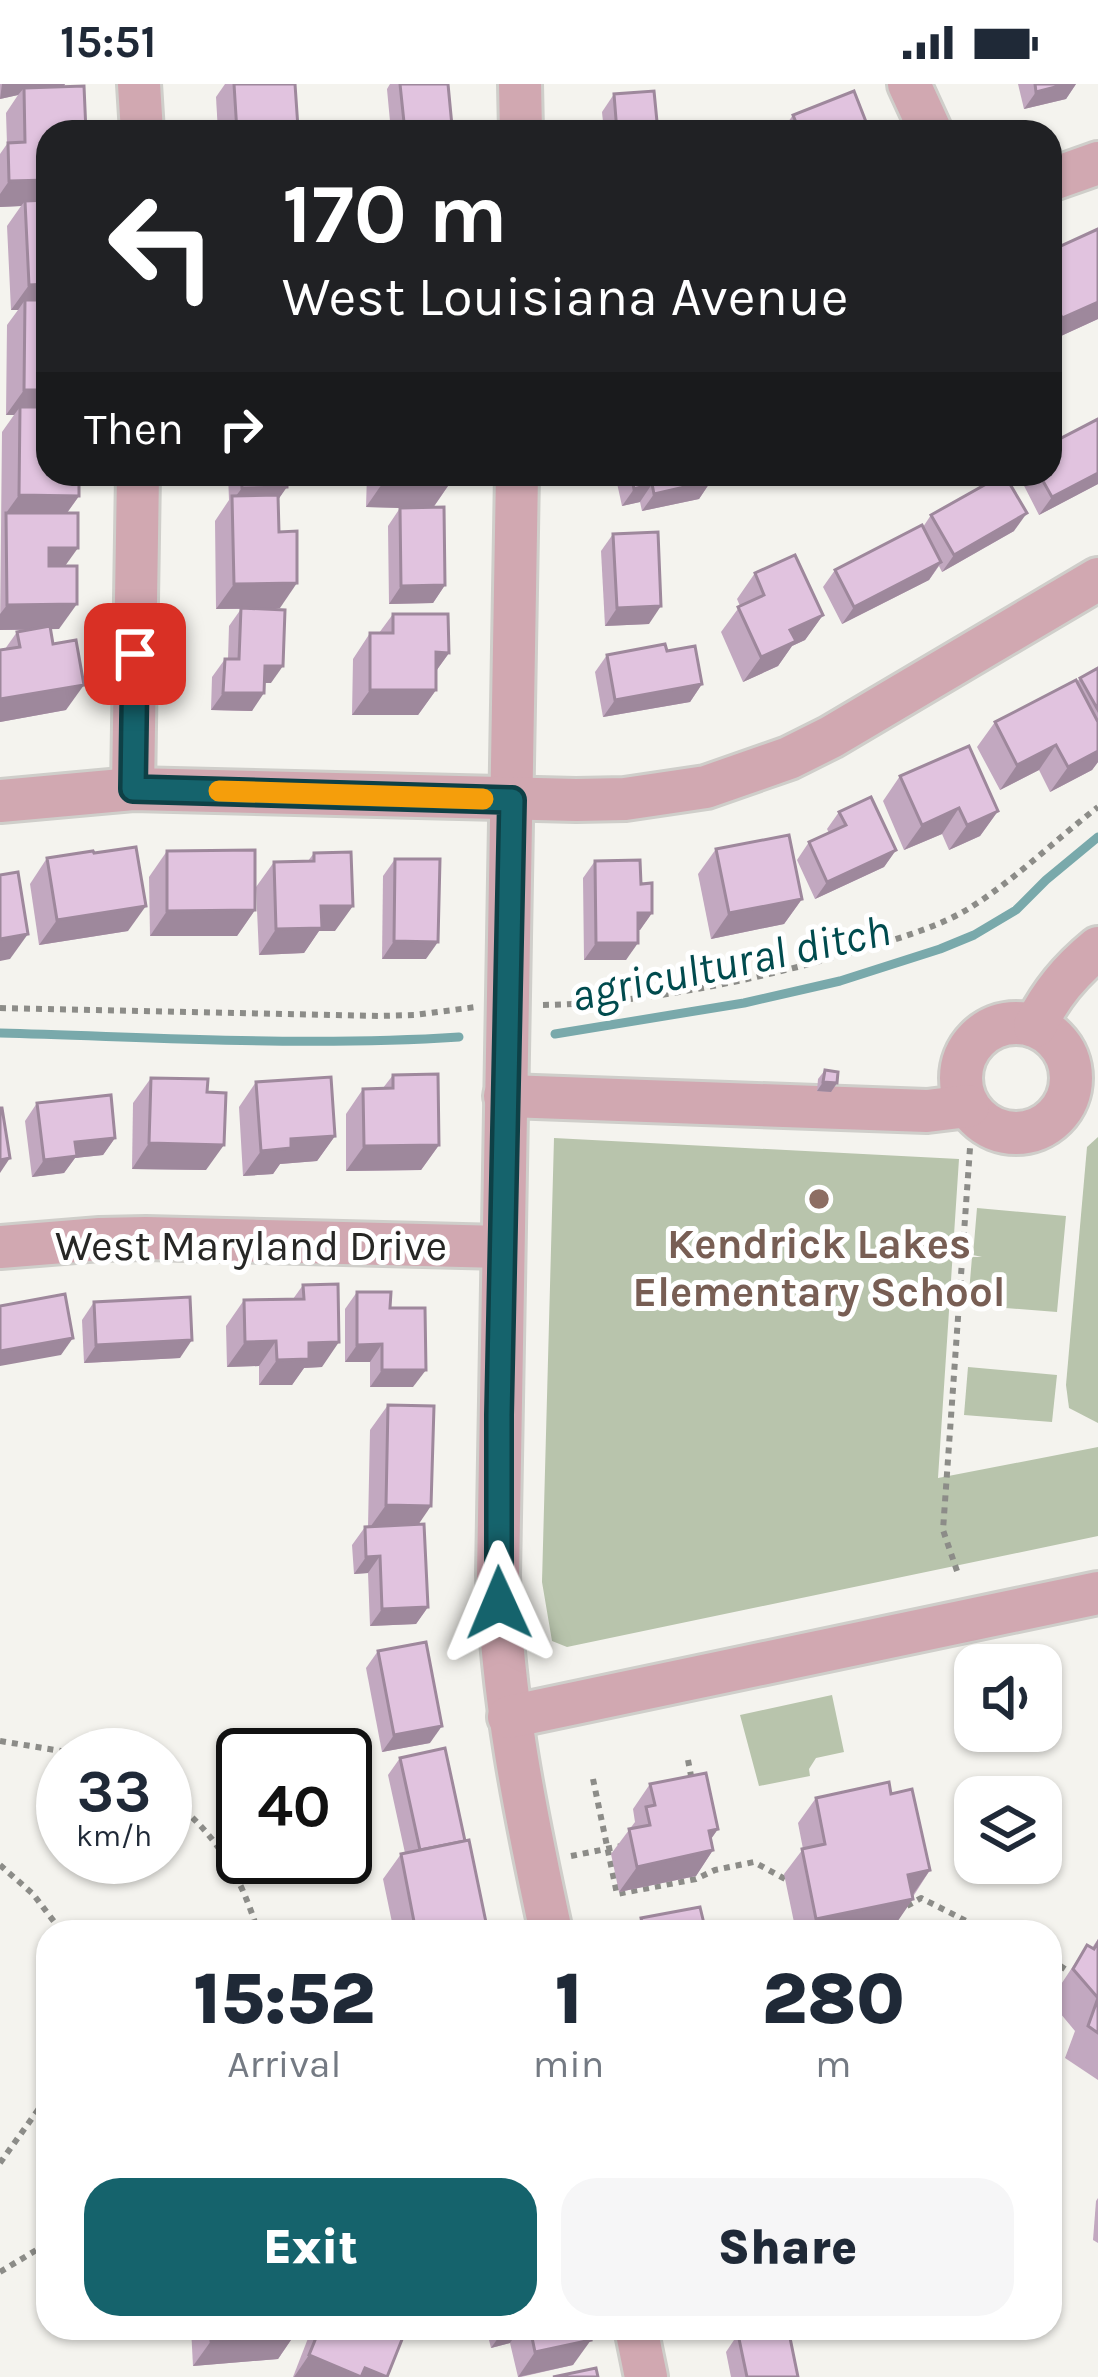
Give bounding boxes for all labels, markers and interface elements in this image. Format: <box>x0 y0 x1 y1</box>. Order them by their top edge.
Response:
text: 15:51 <box>60 16 157 68</box>
text: 170 m <box>282 165 508 263</box>
icon: left <box>84 168 240 324</box>
text: West Louisiana Avenue <box>282 265 848 329</box>
icon: right <box>208 396 274 462</box>
text: Then <box>84 403 184 455</box>
pin <box>84 603 186 705</box>
icon: arrive <box>102 621 168 687</box>
water label: agricultural ditch <box>566 904 895 1023</box>
marker: Kendrick Lakes Elementary School <box>806 1186 832 1212</box>
place label: Kendrick Lakes Elementary School <box>633 1219 1005 1317</box>
street label: West Maryland Drive <box>55 1221 447 1271</box>
position arrow <box>436 1540 562 1666</box>
map controls <box>954 1644 1062 1884</box>
button: sound <box>954 1644 1062 1752</box>
speed limit sign: 40 <box>216 1728 372 1884</box>
text: 33 <box>77 1756 151 1826</box>
button: layers <box>954 1776 1062 1884</box>
text: km/h <box>76 1818 152 1854</box>
text: 15:52 <box>193 1957 375 2041</box>
text: 1 <box>555 1957 582 2041</box>
text: 280 <box>762 1957 905 2041</box>
text: Arrival <box>227 2041 341 2087</box>
text: min <box>533 2041 604 2087</box>
text: m <box>815 2041 851 2087</box>
button: Exit <box>84 2178 537 2316</box>
button: Share <box>561 2178 1014 2316</box>

